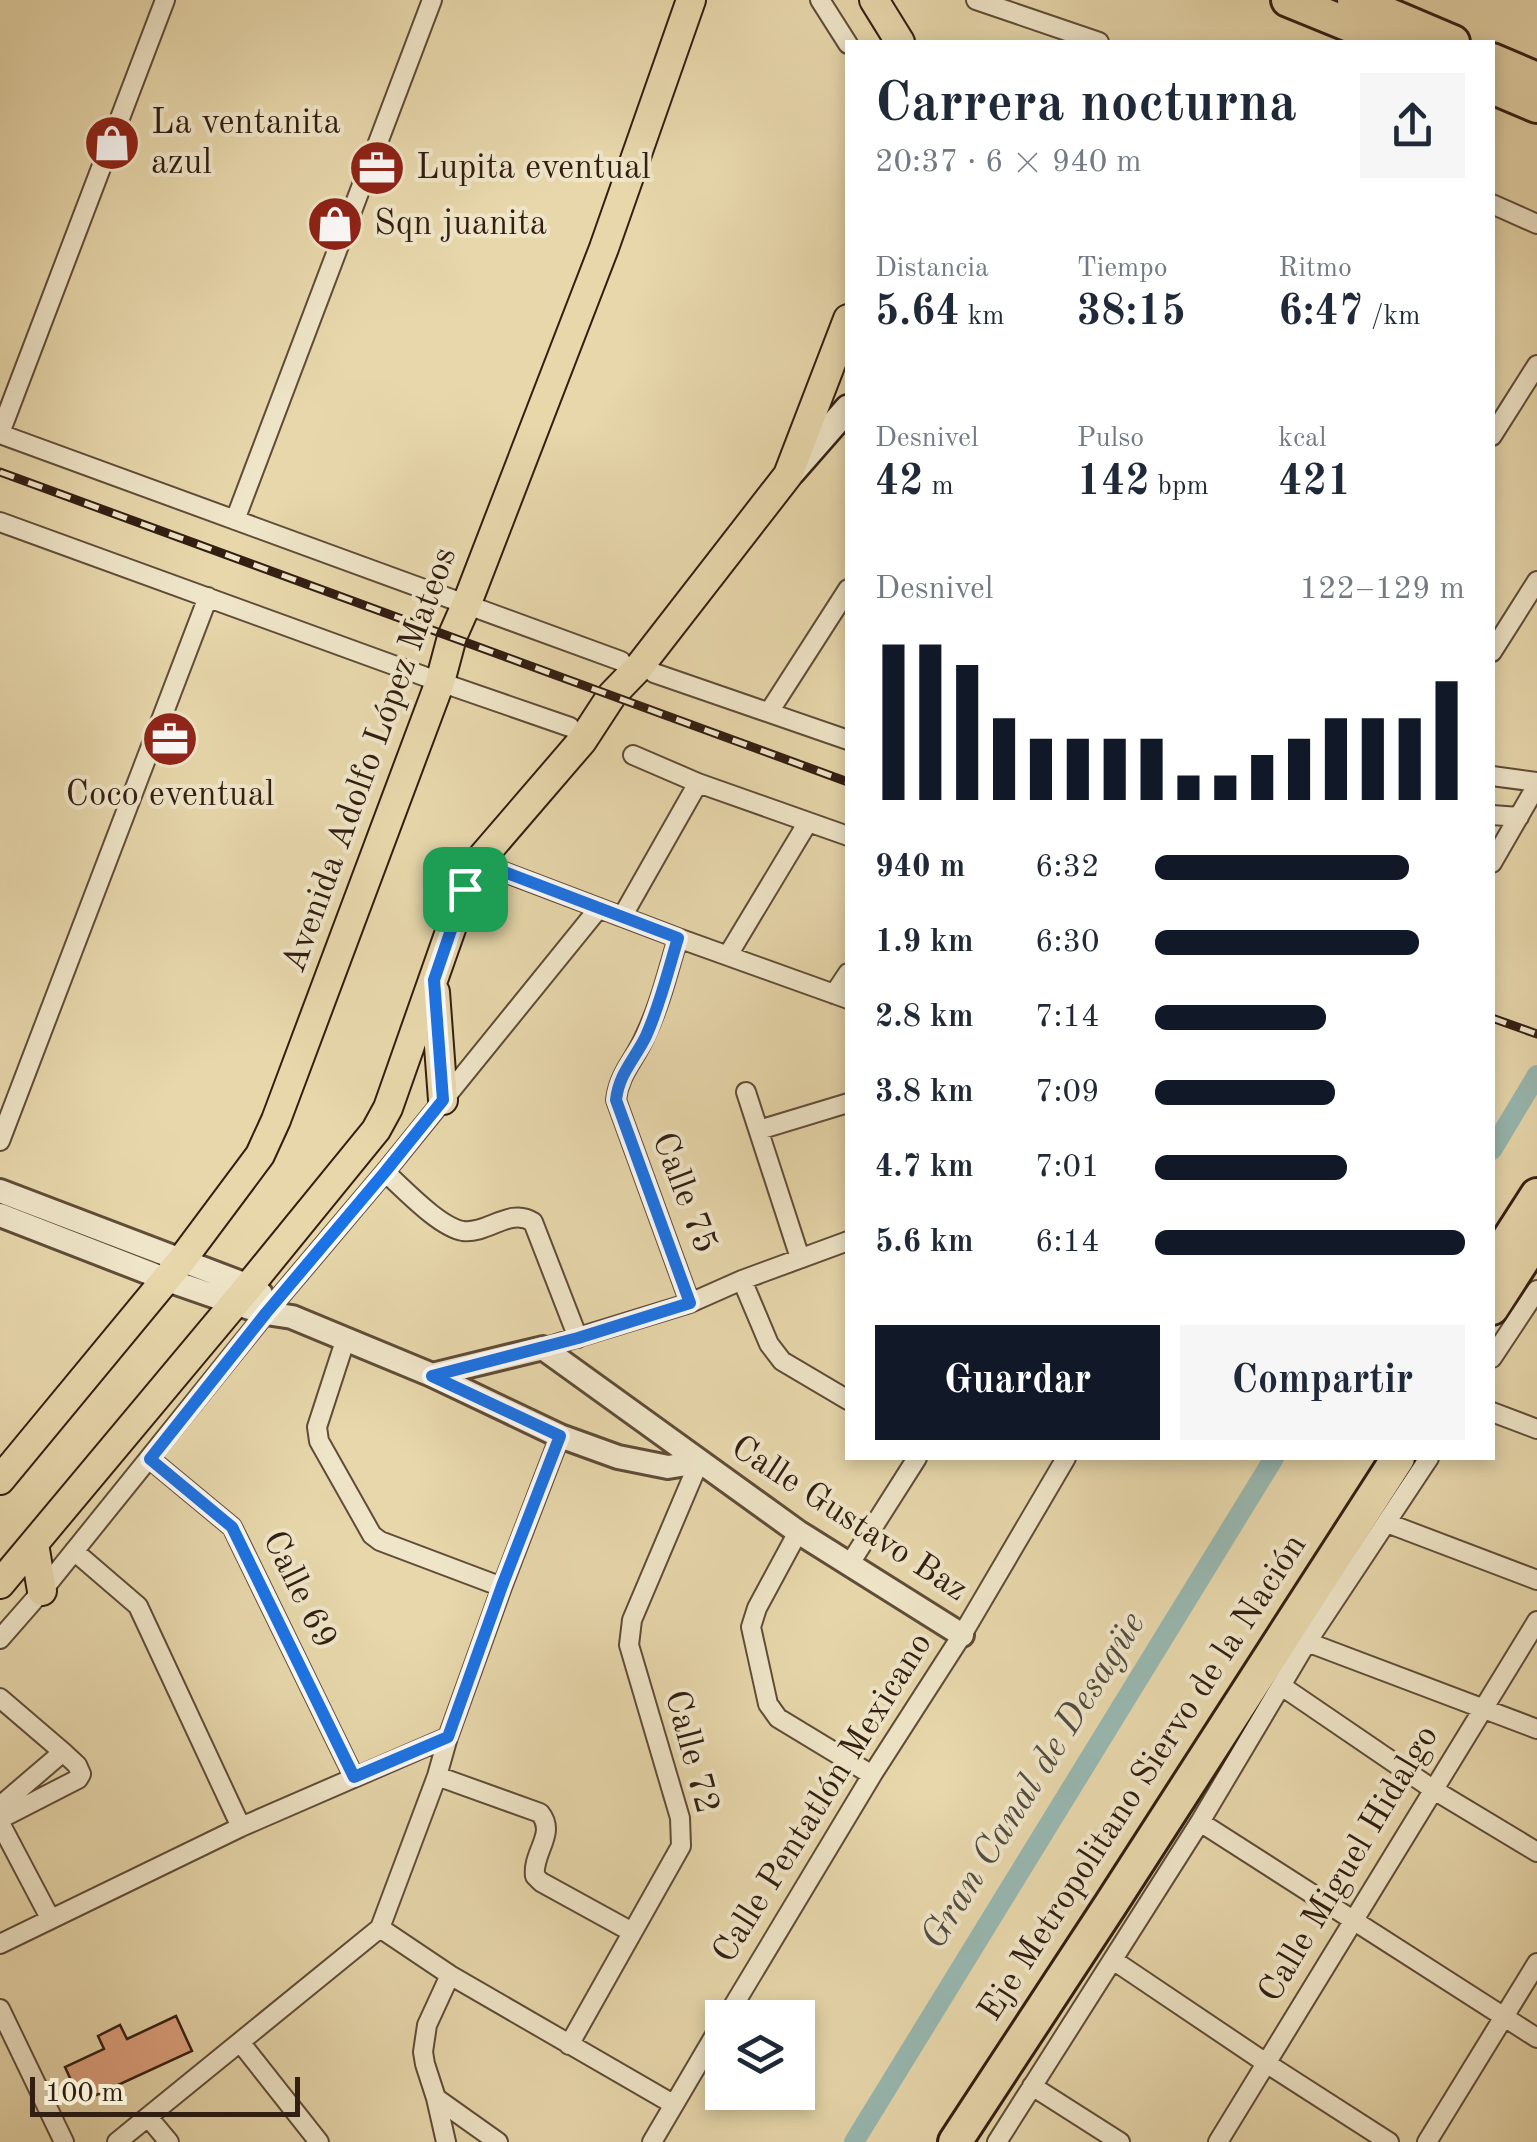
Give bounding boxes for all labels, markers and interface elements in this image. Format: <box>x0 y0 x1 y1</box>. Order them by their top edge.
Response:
button: share <box>1360 73 1465 178</box>
text: Carrera nocturna <box>875 78 1297 133</box>
place label: La ventanita azul <box>151 106 341 181</box>
shop icon: La ventanita azul <box>82 113 142 173</box>
office icon: Lupita eventual <box>347 138 407 198</box>
text: 20:37 · 6 × 940 m <box>875 147 1142 179</box>
place label: Lupita eventual <box>416 151 651 186</box>
shop icon: Sqn juanita <box>305 194 365 254</box>
place label: Sqn juanita <box>374 207 547 242</box>
text: Distancia <box>875 255 989 283</box>
text: Tiempo <box>1077 255 1168 283</box>
text: Ritmo <box>1278 255 1352 283</box>
text: 5.64 <box>875 292 960 334</box>
text: 38:15 <box>1077 292 1186 334</box>
text: 6:47 <box>1278 292 1363 334</box>
text: km <box>960 303 1004 331</box>
text: /km <box>1363 303 1420 331</box>
text: Desnivel <box>875 425 979 453</box>
text: Pulso <box>1077 425 1144 453</box>
text: kcal <box>1278 425 1327 453</box>
text: 42 <box>875 462 924 504</box>
text: 142 <box>1077 462 1150 504</box>
text: 421 <box>1278 462 1351 504</box>
text: m <box>924 473 954 501</box>
text: bpm <box>1150 473 1209 501</box>
street label: Avenida Adolfo López Mateos <box>277 543 463 977</box>
text: Desnivel <box>875 574 993 606</box>
text: 122–129 m <box>1299 574 1465 606</box>
office icon: Coco eventual <box>140 709 200 769</box>
place label: Coco eventual <box>66 778 274 813</box>
pin <box>423 847 508 932</box>
text: 940 m <box>875 852 965 884</box>
text: 6:32 <box>1035 852 1100 884</box>
icon: arrive <box>438 862 493 917</box>
text: 1.9 km <box>875 927 974 959</box>
text: 6:30 <box>1035 927 1100 959</box>
text: 2.8 km <box>875 1002 974 1034</box>
text: 7:14 <box>1035 1002 1100 1034</box>
text: 3.8 km <box>875 1077 974 1109</box>
text: 7:09 <box>1035 1077 1100 1109</box>
street label: Calle 75 <box>645 1128 723 1258</box>
text: 4.7 km <box>875 1152 974 1184</box>
text: 7:01 <box>1035 1152 1100 1184</box>
text: 5.6 km <box>875 1227 974 1259</box>
text: 6:14 <box>1035 1227 1100 1259</box>
button: Guardar <box>875 1325 1160 1440</box>
button: Compartir <box>1180 1325 1465 1440</box>
street label: Calle Gustavo Baz <box>725 1430 973 1608</box>
street label: Calle 69 <box>256 1526 342 1654</box>
street label: Eje Metropolitano Siervo de la Nación <box>973 1529 1313 2027</box>
water label: Gran Canal de Desagüe <box>915 1606 1153 1956</box>
street label: Calle Pentatlón Mexicano <box>707 1627 939 1969</box>
street label: Calle 72 <box>658 1687 724 1817</box>
street label: Calle Miguel Hidalgo <box>1253 1720 1445 2008</box>
map controls <box>705 2000 815 2110</box>
button: layers <box>705 2000 815 2110</box>
scale bar <box>30 2072 300 2116</box>
text: 100 m <box>45 2080 124 2108</box>

